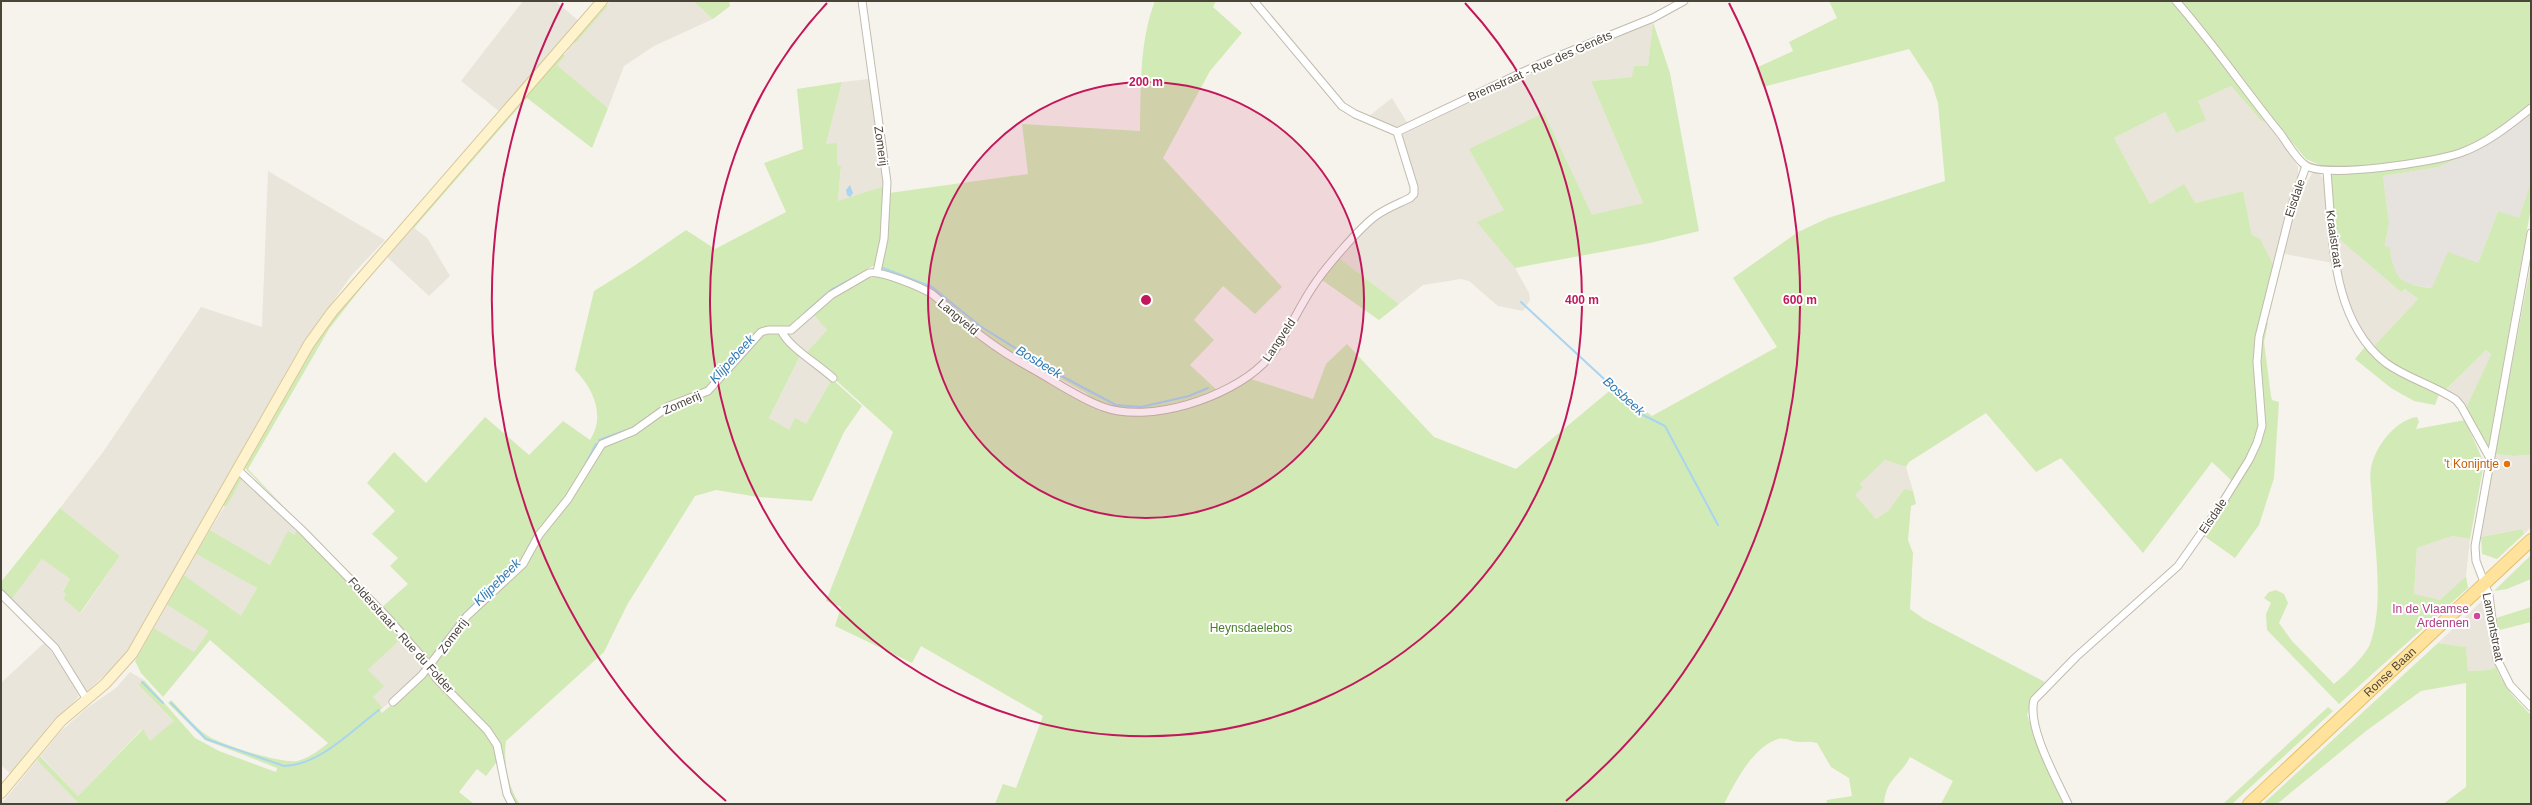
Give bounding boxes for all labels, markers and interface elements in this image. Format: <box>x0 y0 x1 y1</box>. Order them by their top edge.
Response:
street label: Bremstraat - Rue des Genêts <box>1466 28 1614 104</box>
text: 200 m <box>1129 75 1163 89</box>
street label: Zomerij <box>871 125 891 167</box>
street label: Eisdale <box>2282 177 2308 219</box>
street label: Kraaistraat <box>2323 209 2345 269</box>
centre of rings <box>1139 293 1153 307</box>
text: 400 m <box>1565 293 1599 307</box>
text: 600 m <box>1783 293 1817 307</box>
street label: Langveld <box>935 296 981 338</box>
street label: Langveld <box>1260 316 1298 364</box>
water label: Klijpebeek <box>706 331 759 386</box>
water label: Bosbeek <box>1013 343 1066 382</box>
water label: Bosbeek <box>1600 373 1649 420</box>
street label: Zomerij <box>661 388 703 418</box>
place label: 't Konijntje <box>2444 457 2499 471</box>
marker: 't Konijntje <box>2502 459 2512 469</box>
street label: Eisdale <box>2196 496 2230 536</box>
water label: Klijpebeek <box>470 554 525 609</box>
street label: Folderstraat - Rue du Folder <box>345 574 457 696</box>
street label: Lamontstraat <box>2479 591 2507 663</box>
place label: In de Vlaamse Ardennen <box>2392 602 2469 630</box>
marker: In de Vlaamse Ardennen <box>2472 611 2482 621</box>
street label: Zomerij <box>435 616 471 656</box>
park label: Heynsdaelebos <box>1210 621 1292 635</box>
street label: Ronse Baan <box>2361 644 2419 700</box>

